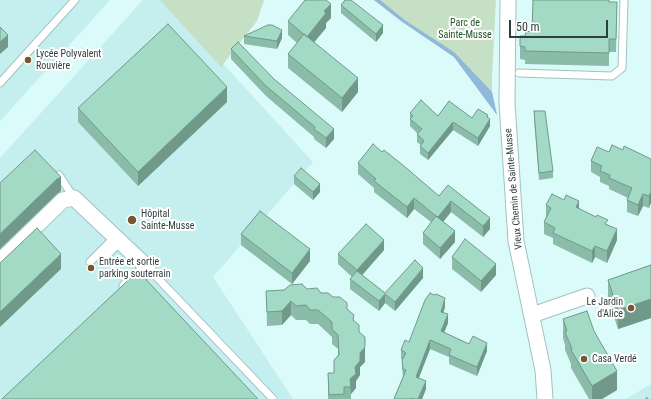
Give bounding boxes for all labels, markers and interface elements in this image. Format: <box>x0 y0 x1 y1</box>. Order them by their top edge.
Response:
scale bar <box>511 12 610 38</box>
park label: Parc de Sainte-Musse <box>438 17 492 40</box>
text: 50 m <box>516 20 540 34</box>
place label: Lycée Polyvalent Rouvière <box>36 48 101 72</box>
marker: Lycée Polyvalent Rouvière <box>23 55 33 65</box>
street label: Vieux Chemin de Sainte-Musse <box>503 128 525 250</box>
place label: Hôpital Sainte-Musse <box>141 208 194 232</box>
marker: Hôpital Sainte-Musse <box>126 214 138 226</box>
place label: Entrée et sortie parking souterrain <box>99 256 171 280</box>
marker: Entrée et sortie parking souterrain <box>86 263 96 273</box>
place label: Le Jardin d'Alice <box>587 296 623 320</box>
marker: Le Jardin d'Alice <box>626 303 636 313</box>
place label: Casa Verdé <box>592 353 637 365</box>
marker: Casa Verdé <box>579 354 589 364</box>

